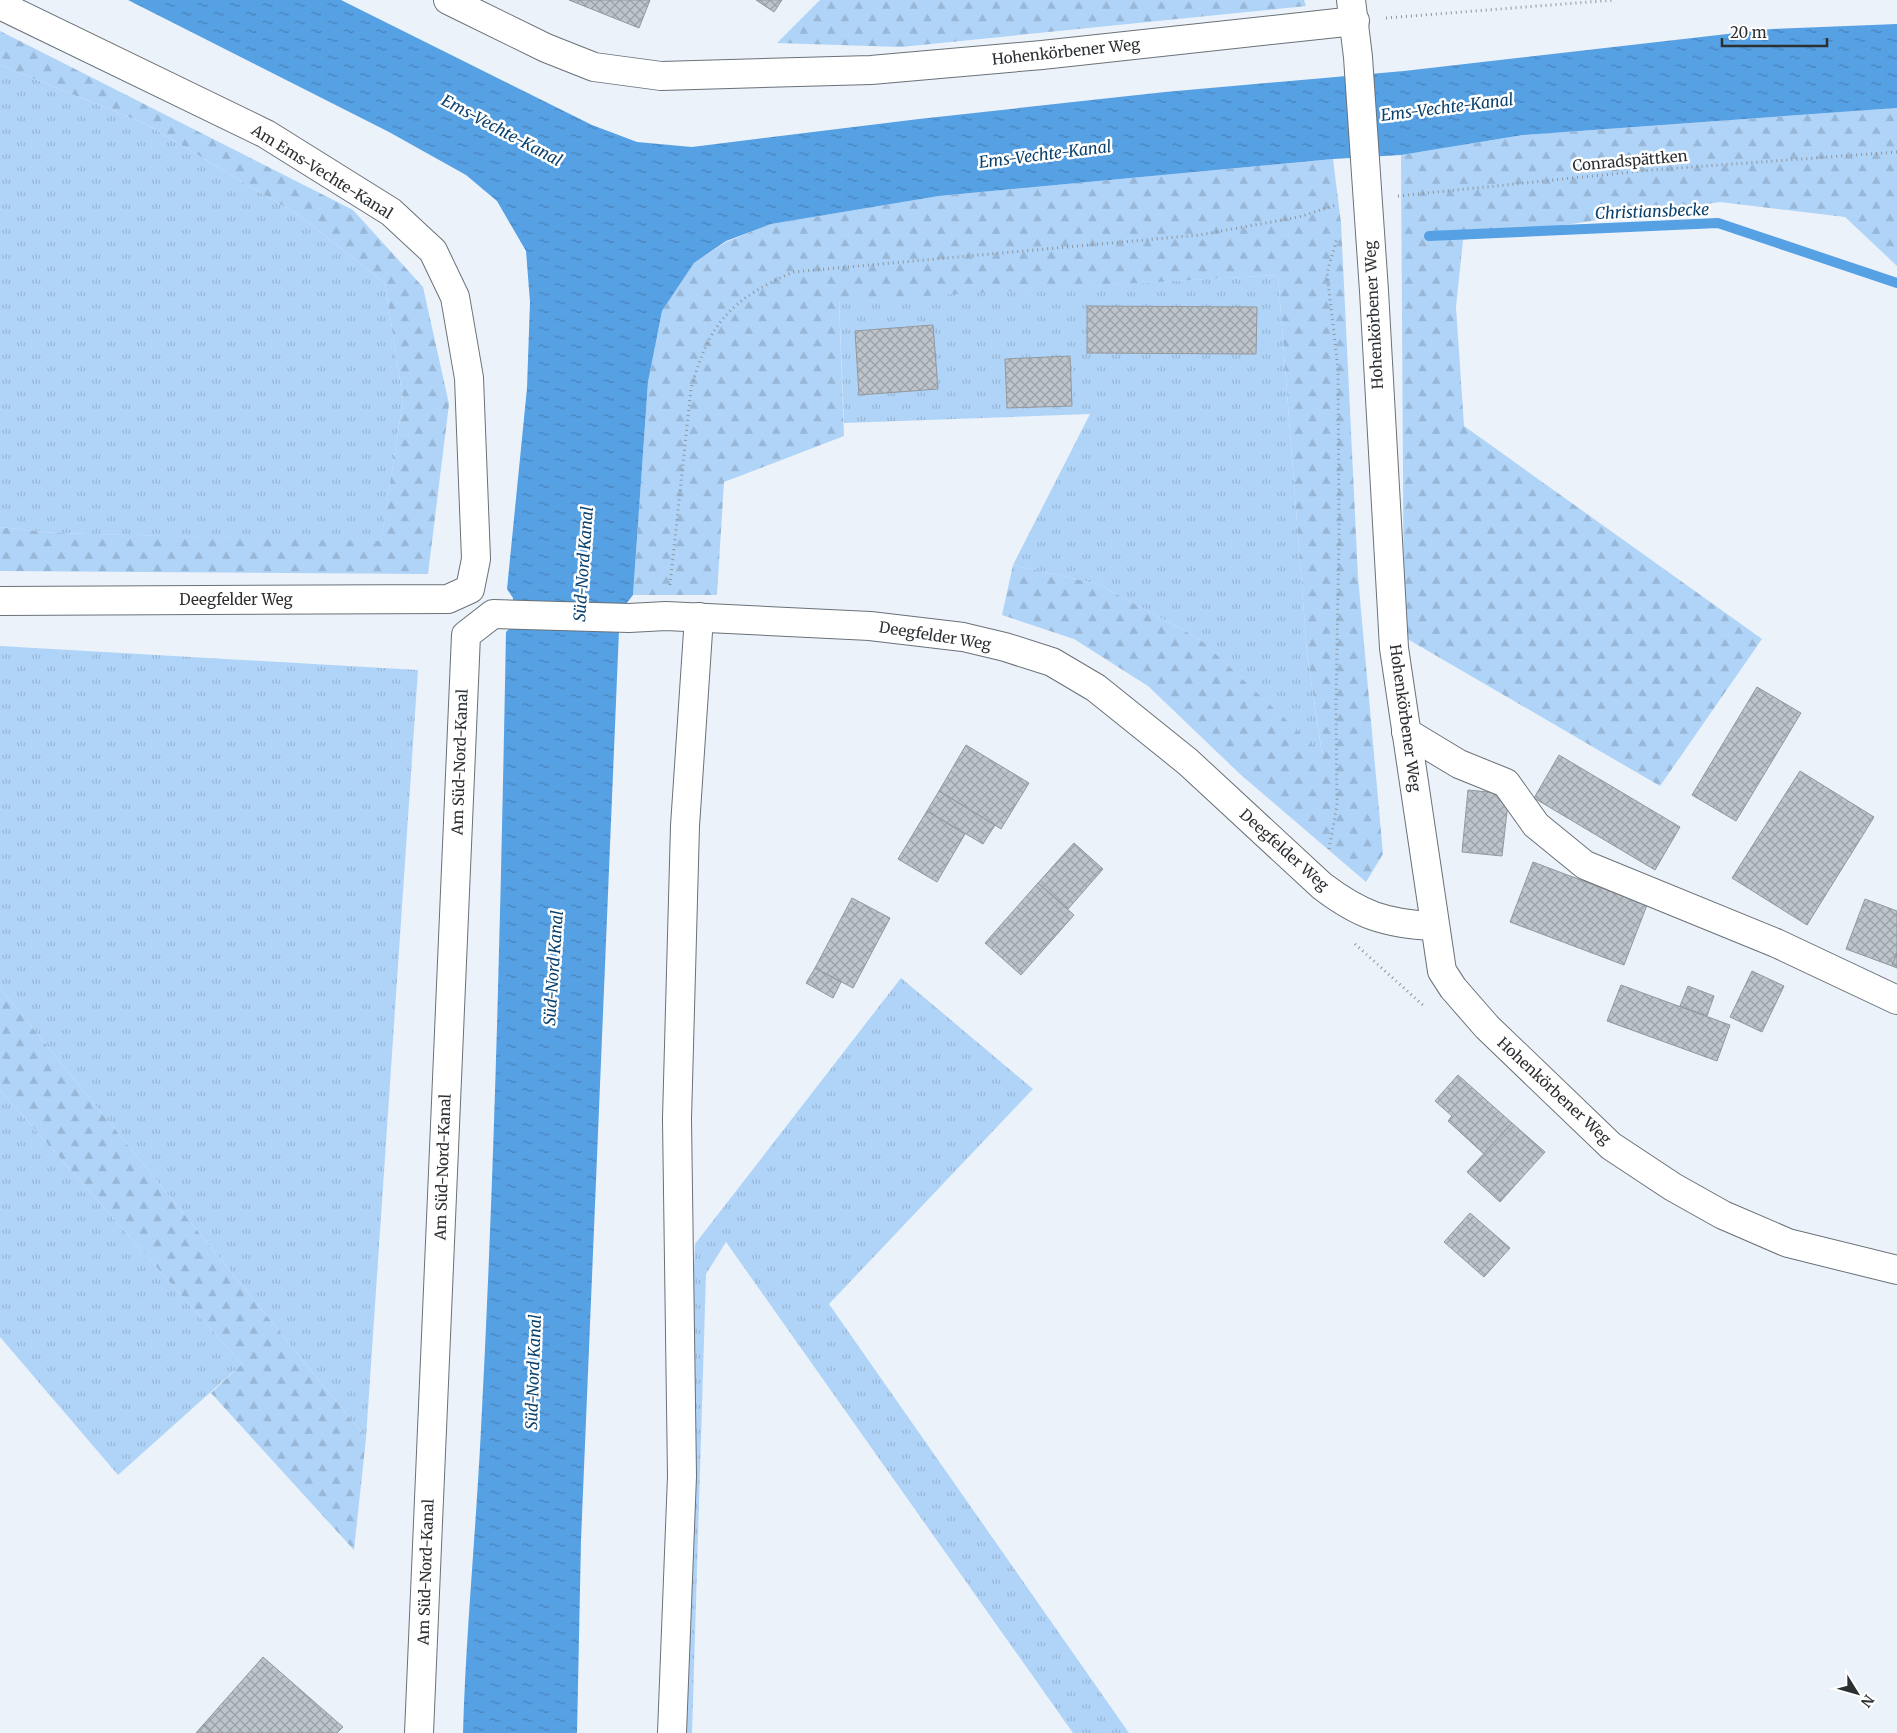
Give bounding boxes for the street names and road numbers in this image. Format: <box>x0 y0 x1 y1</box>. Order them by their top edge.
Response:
street label: Hohenkörbener Weg <box>991 34 1141 69</box>
street label: Am Ems-Vechte-Kanal <box>247 120 397 223</box>
street label: Conradspättken <box>1572 146 1688 175</box>
street label: Hohenkörbener Weg <box>1360 240 1387 390</box>
street label: Deegfelder Weg <box>179 590 293 609</box>
street label: Deegfelder Weg <box>878 617 993 654</box>
street label: Hohenkörbener Weg <box>1386 643 1425 793</box>
street label: Am Süd-Nord-Kanal <box>447 688 472 837</box>
street label: Deegfelder Weg <box>1236 805 1333 895</box>
street label: Hohenkörbener Weg <box>1493 1033 1615 1148</box>
street label: Am Süd-Nord-Kanal <box>430 1093 455 1242</box>
street label: Am Süd-Nord-Kanal <box>413 1498 438 1647</box>

